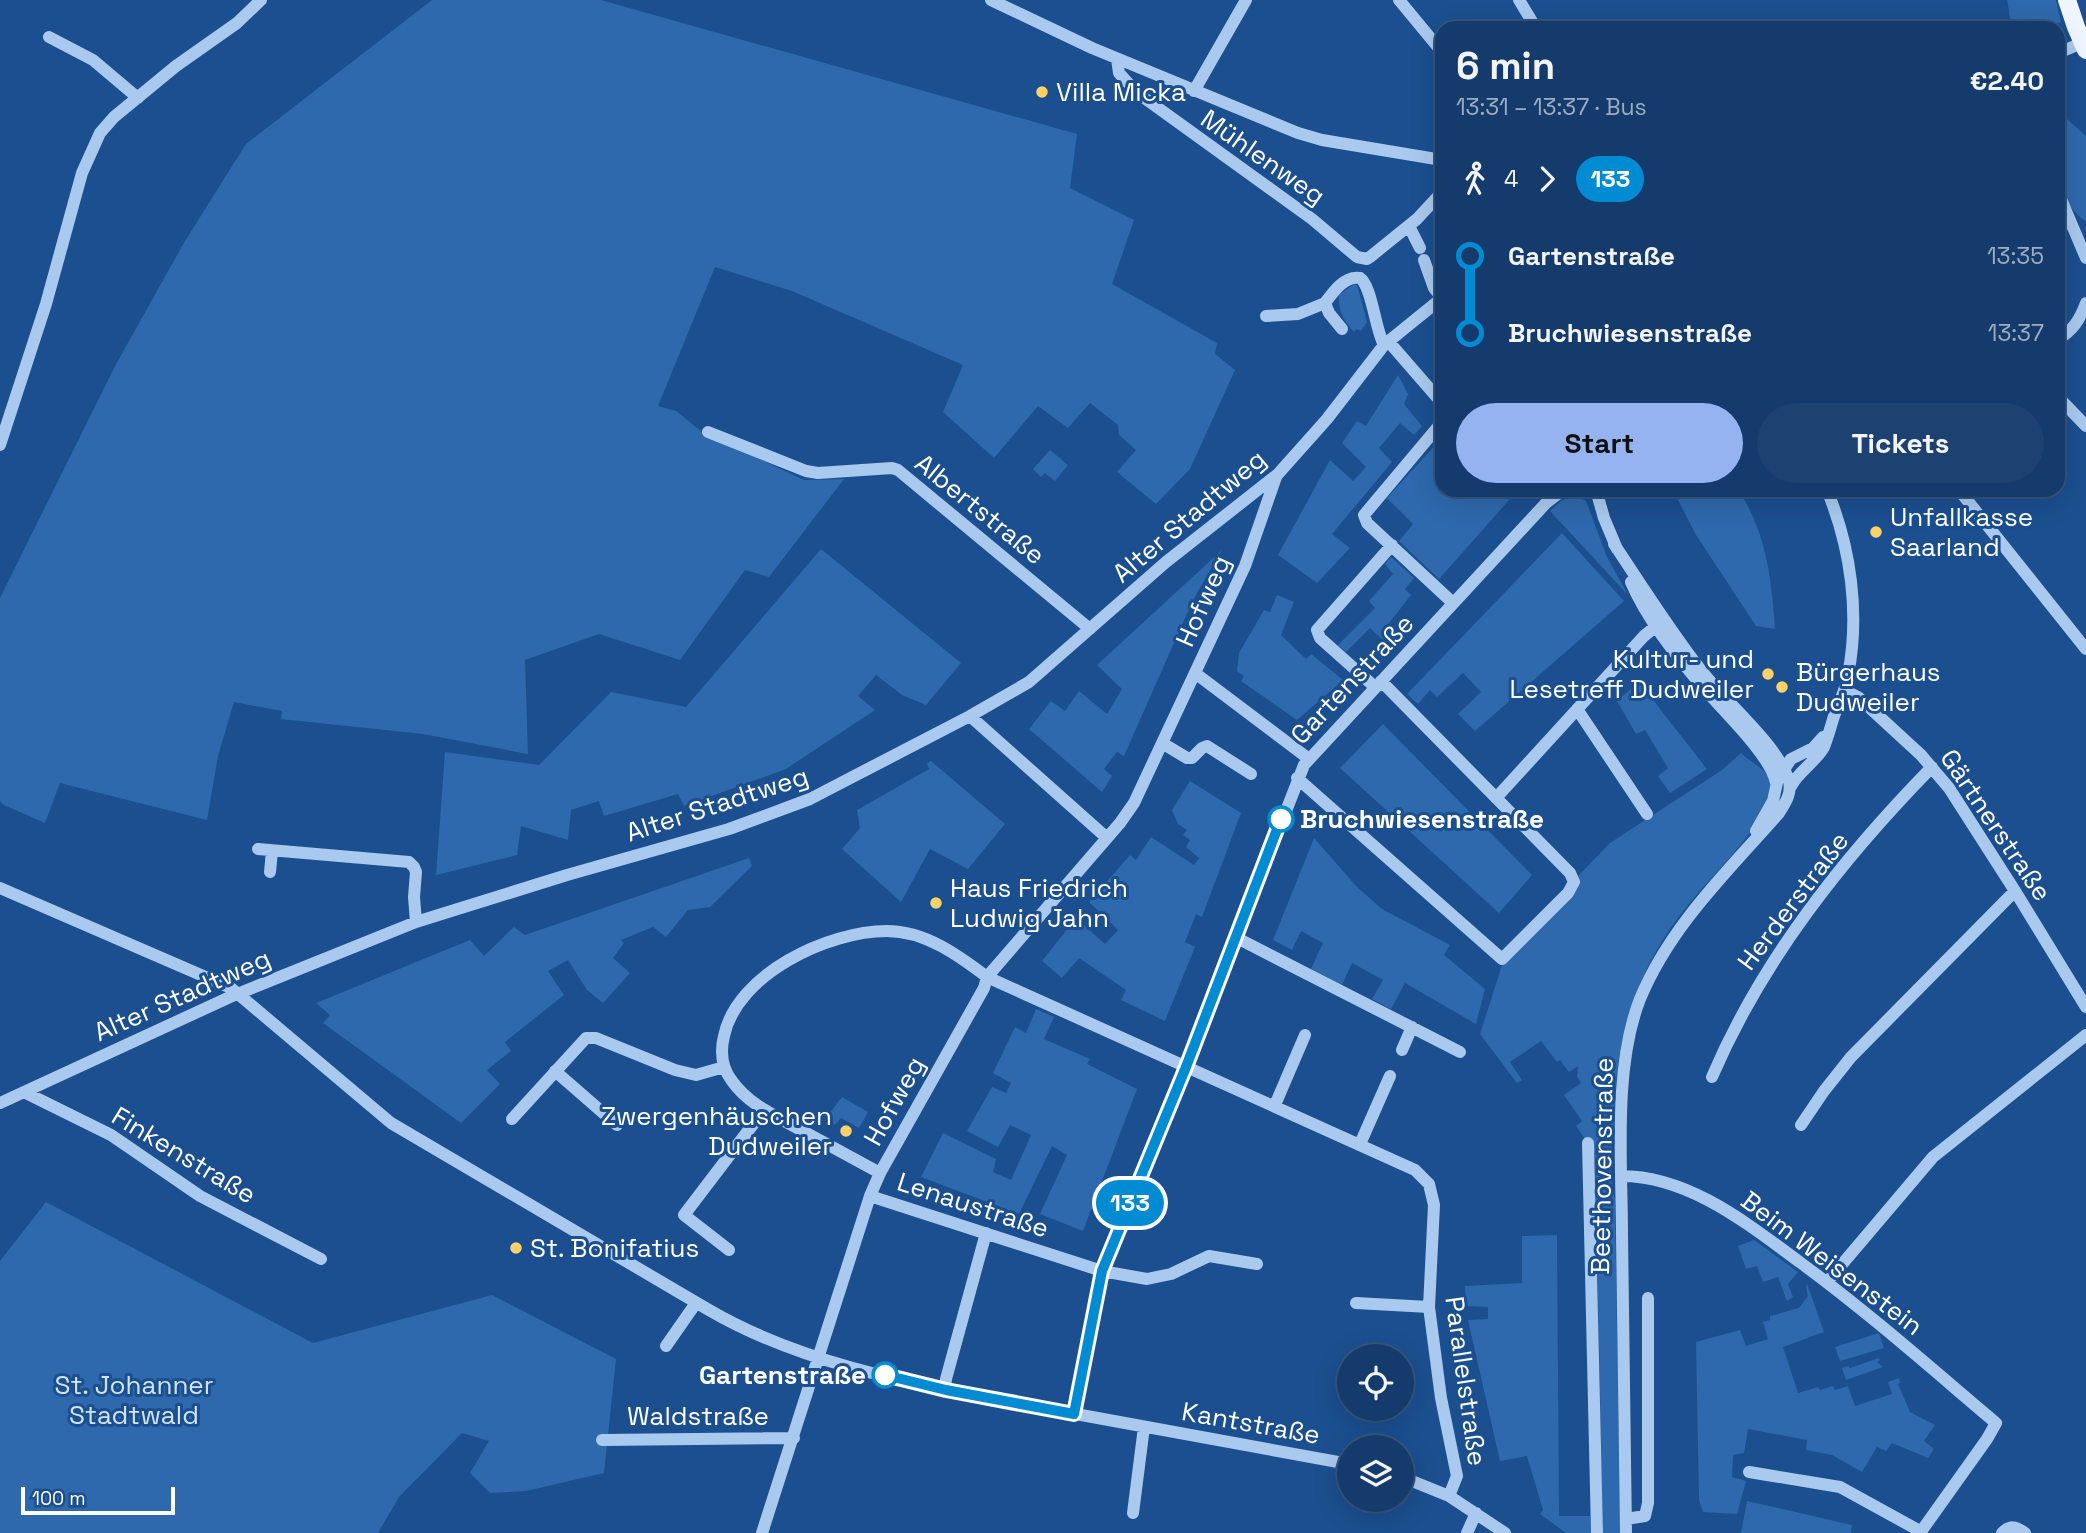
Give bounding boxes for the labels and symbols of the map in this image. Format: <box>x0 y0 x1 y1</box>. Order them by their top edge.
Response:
place label: Villa Micka <box>1056 75 1186 109</box>
marker: Villa Micka <box>1034 84 1050 100</box>
street label: Mühlenweg <box>1194 102 1332 212</box>
street label: Alter Stadtweg <box>1105 442 1273 590</box>
street label: Albertstraße <box>908 446 1052 572</box>
place label: Unfallkasse Saarland <box>1890 500 2033 564</box>
marker: Unfallkasse Saarland <box>1868 524 1884 540</box>
street label: Hofweg <box>1168 550 1238 652</box>
street label: Gartenstraße <box>1283 607 1421 751</box>
place label: Kultur- und Lesetreff Dudweiler <box>1509 642 1754 706</box>
place label: Bürgerhaus Dudweiler <box>1796 655 1941 719</box>
marker: Kultur- und Lesetreff Dudweiler <box>1760 666 1776 682</box>
marker: Bürgerhaus Dudweiler <box>1774 679 1790 695</box>
street label: Gärtnerstraße <box>1933 742 2059 908</box>
street label: Alter Stadtweg <box>621 758 813 850</box>
place label: Bruchwiesenstraße <box>1300 802 1544 836</box>
marker: Bruchwiesenstraße <box>1268 806 1294 832</box>
street label: Herderstraße <box>1730 825 1856 977</box>
place label: Haus Friedrich Ludwig Jahn <box>950 871 1128 935</box>
marker: Haus Friedrich Ludwig Jahn <box>928 895 944 911</box>
street label: Alter Stadtweg <box>88 941 276 1049</box>
street label: Hofweg <box>856 1050 932 1152</box>
street label: Beethovenstraße <box>1583 1057 1621 1275</box>
street label: Finkenstraße <box>106 1099 262 1211</box>
place label: Zwergenhäuschen Dudweiler <box>601 1099 832 1163</box>
marker: Zwergenhäuschen Dudweiler <box>838 1123 854 1139</box>
street label: Lenaustraße <box>893 1165 1053 1245</box>
line badge: 133 <box>1090 1180 1170 1226</box>
street label: Beim Weisenstein <box>1734 1183 1930 1343</box>
place label: St. Bonifatius <box>530 1231 699 1265</box>
marker: St. Bonifatius <box>508 1240 524 1256</box>
street label: Parallelstraße <box>1437 1294 1495 1468</box>
place label: Gartenstraße <box>699 1358 866 1392</box>
marker: Gartenstraße <box>872 1362 898 1388</box>
park label: St. Johanner Stadtwald <box>54 1368 214 1432</box>
street label: Kantstraße <box>1179 1394 1323 1452</box>
street label: Waldstraße <box>627 1399 769 1433</box>
scale bar <box>21 1484 175 1516</box>

